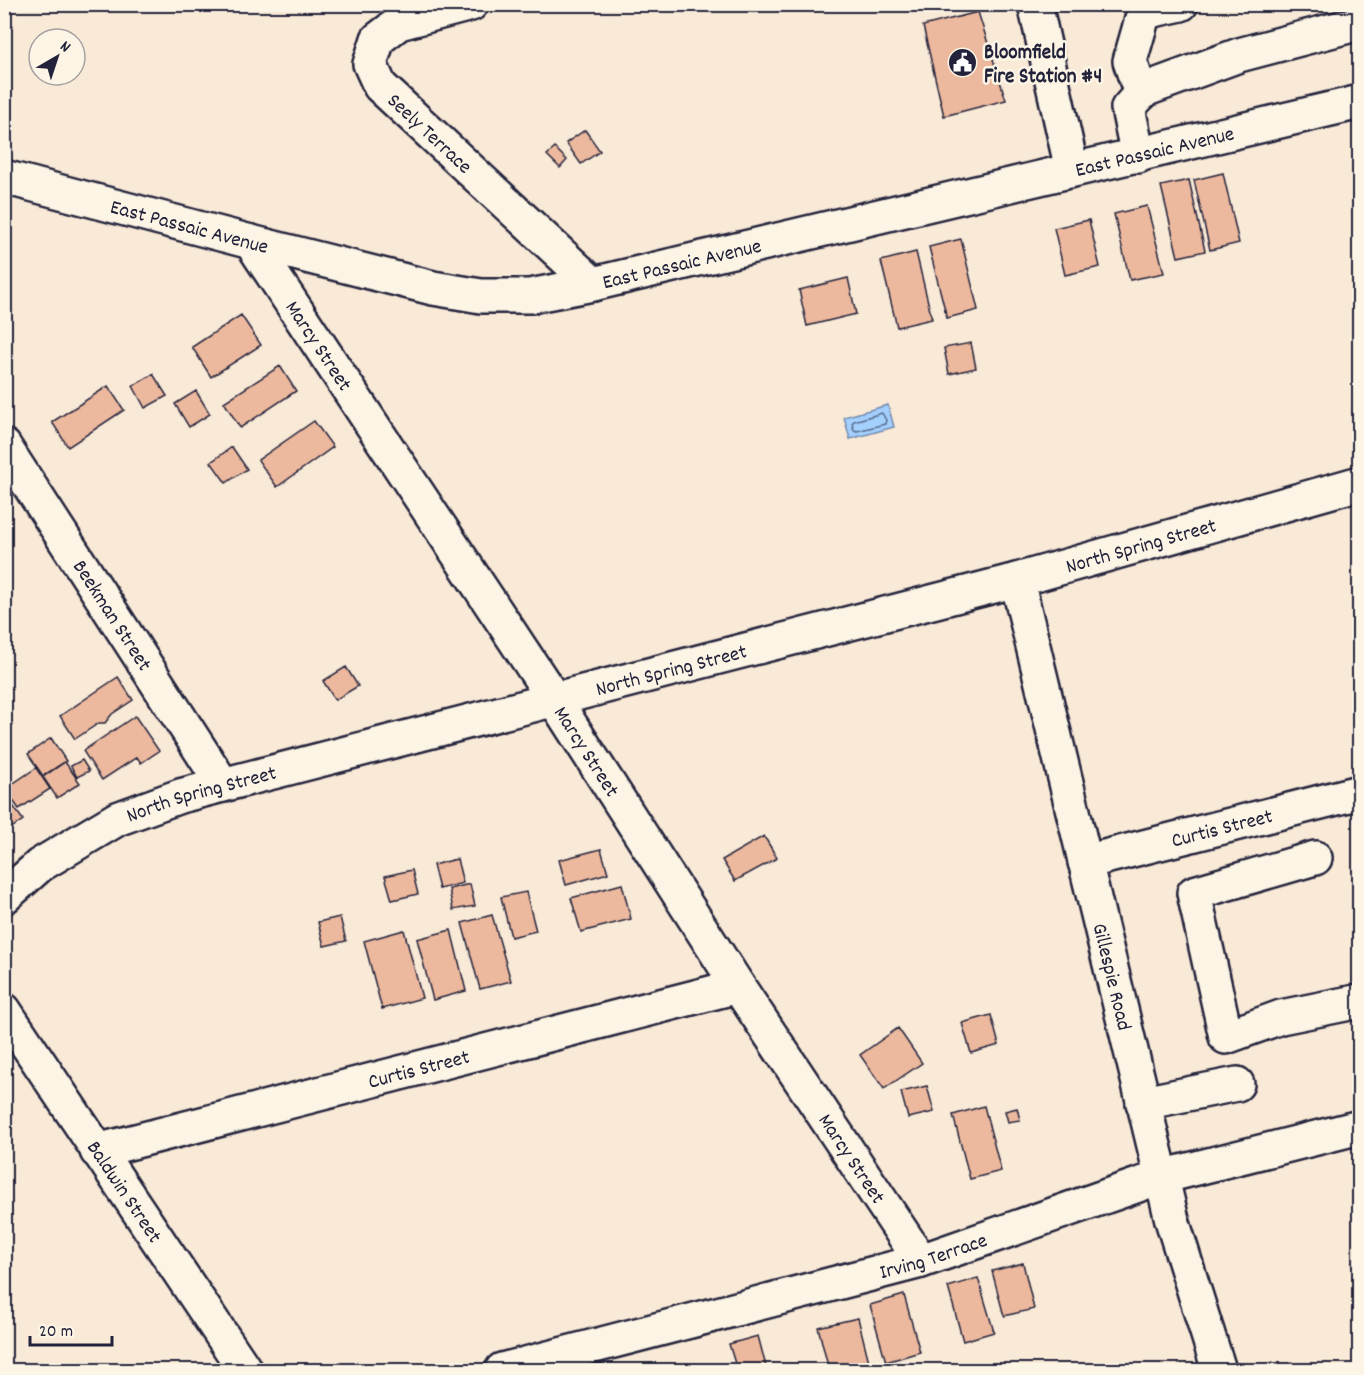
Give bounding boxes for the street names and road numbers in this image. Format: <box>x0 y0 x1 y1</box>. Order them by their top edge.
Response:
street label: Seely Terrace <box>379 88 478 182</box>
street label: East Passaic Avenue <box>1073 120 1238 187</box>
street label: East Passaic Avenue <box>107 194 271 264</box>
street label: East Passaic Avenue <box>600 233 765 299</box>
street label: Marcy Street <box>276 296 358 398</box>
street label: North Spring Street <box>1063 512 1221 583</box>
street label: Beekman Street <box>64 555 158 678</box>
street label: North Spring Street <box>593 638 751 706</box>
street label: Marcy Street <box>544 701 625 804</box>
street label: North Spring Street <box>123 760 280 832</box>
street label: Curtis Street <box>1169 803 1276 857</box>
street label: Gillespie Road <box>1083 921 1138 1034</box>
street label: Curtis Street <box>365 1044 473 1099</box>
street label: Marcy Street <box>809 1109 891 1211</box>
street label: Baldwin Street <box>78 1136 168 1250</box>
street label: Irving Terrace <box>877 1227 992 1289</box>

